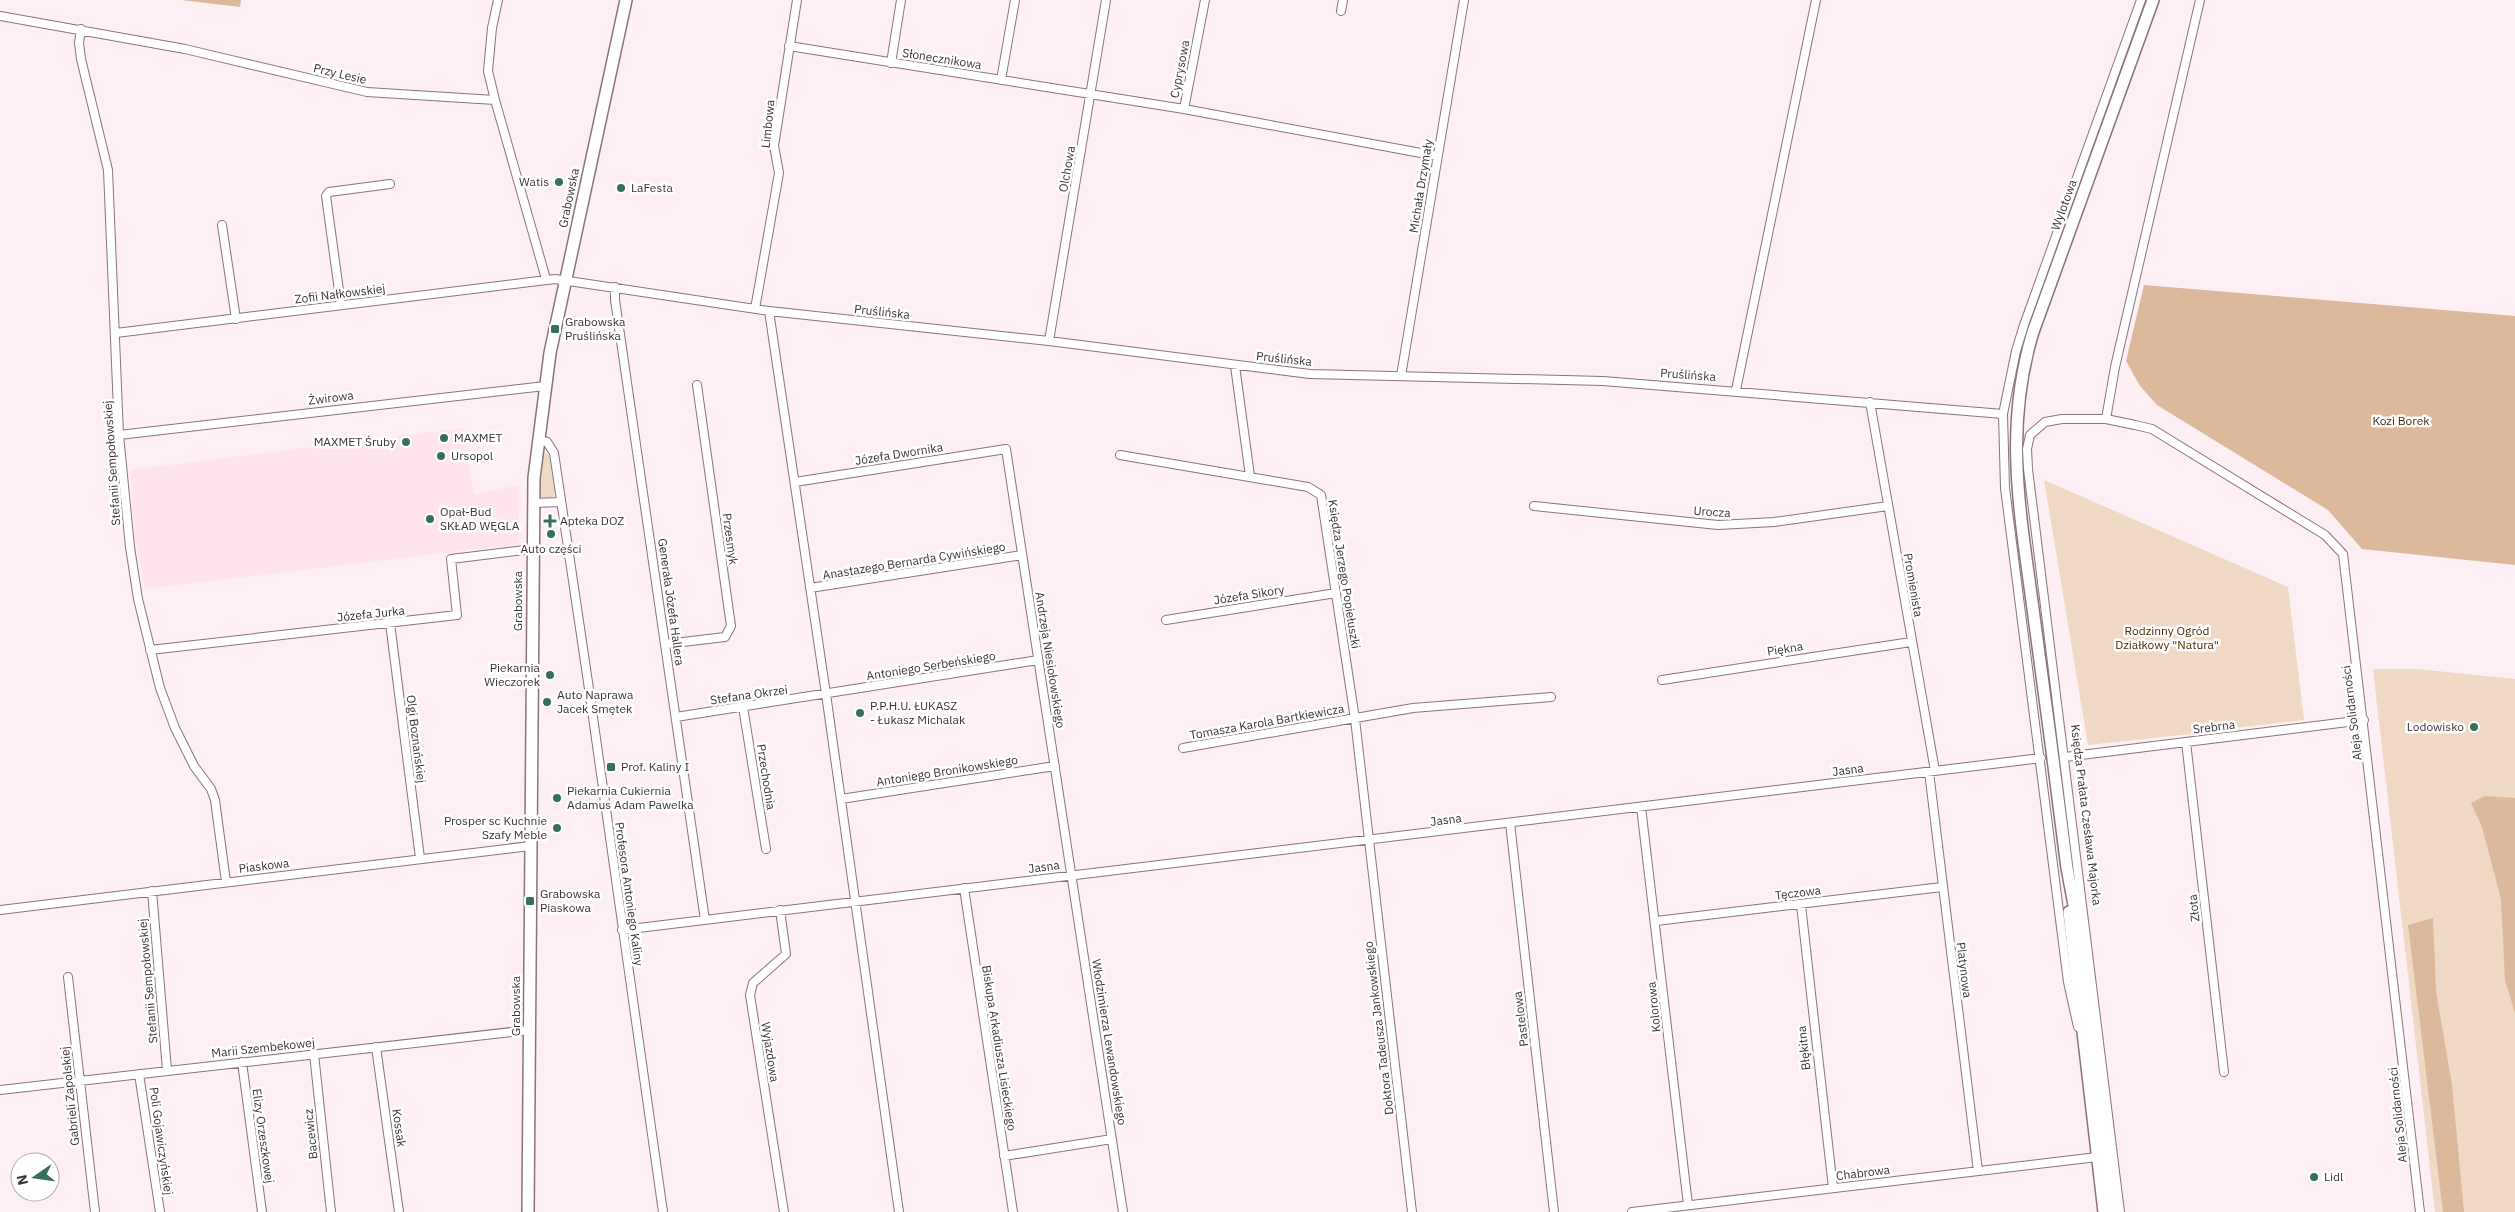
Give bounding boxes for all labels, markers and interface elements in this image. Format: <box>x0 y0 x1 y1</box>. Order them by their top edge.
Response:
street label: Cyprysowa <box>1167 38 1193 99</box>
street label: Słonecznikowa <box>901 45 983 72</box>
street label: Przy Lesie <box>312 60 368 87</box>
street label: Limbowa <box>758 98 778 149</box>
street label: Michała Drzymały <box>1406 138 1435 234</box>
street label: Olchowa <box>1055 144 1078 193</box>
street label: Grabowska <box>555 166 582 229</box>
place label: Watis <box>519 174 549 189</box>
marker: Watis <box>553 176 565 188</box>
street label: Wylotowa <box>2047 177 2080 232</box>
place label: LaFesta <box>631 180 673 195</box>
marker: LaFesta <box>615 182 627 194</box>
street label: Zofii Nałkowskiej <box>294 281 386 307</box>
street label: Pruślińska <box>854 301 911 322</box>
place label: Grabowska Pruślińska <box>565 314 626 343</box>
marker: Grabowska Pruślińska <box>549 323 561 335</box>
street label: Pruślińska <box>1256 348 1313 369</box>
street label: Pruślińska <box>1660 365 1717 384</box>
street label: Żwirowa <box>307 387 355 408</box>
street label: Stefanii Sempołowskiej <box>100 400 123 526</box>
park label: Kozi Borek <box>2372 413 2430 428</box>
place label: MAXMET <box>454 430 503 445</box>
marker: MAXMET <box>438 432 450 444</box>
place label: MAXMET Śruby <box>314 434 396 449</box>
marker: MAXMET Śruby <box>400 436 412 448</box>
street label: Józefa Dwornika <box>854 439 945 468</box>
place label: Ursopol <box>451 448 493 463</box>
marker: Ursopol <box>435 450 447 462</box>
street label: Księdza Jerzego Popiełuszki <box>1325 498 1364 650</box>
street label: Urocza <box>1693 503 1732 520</box>
place label: Opał-Bud SKŁAD WĘGLA <box>440 504 520 533</box>
street label: Przesmyk <box>719 512 742 566</box>
marker: Opał-Bud SKŁAD WĘGLA <box>424 513 436 525</box>
place label: Apteka DOZ <box>560 513 624 528</box>
marker: Apteka DOZ <box>544 515 556 527</box>
marker: Auto części <box>545 528 557 540</box>
street label: Generała Józefa Hallera <box>655 537 688 667</box>
street label: Anastazego Bernarda Cywińskiego <box>821 539 1007 582</box>
place label: Auto części <box>520 541 582 556</box>
street label: Promienista <box>1901 552 1927 619</box>
street label: Grabowska <box>510 570 525 631</box>
street label: Józefa Sikory <box>1213 582 1285 607</box>
street label: Andrzeja Niesiołowskiego <box>1032 591 1069 729</box>
street label: Józefa Jurka <box>336 602 406 625</box>
park label: Rodzinny Ogród Działkowy "Natura" <box>2115 623 2219 652</box>
street label: Piękna <box>1766 638 1805 659</box>
street label: Antoniego Serbeńskiego <box>865 648 997 683</box>
place label: Piekarnia Wieczorek <box>484 660 541 689</box>
street label: Aleja Solidarności <box>2338 665 2365 762</box>
marker: Piekarnia Wieczorek <box>544 669 556 681</box>
street label: Stefana Okrzei <box>709 682 789 707</box>
place label: Auto Naprawa Jacek Smętek <box>557 687 634 716</box>
street label: Olgi Boznańskiej <box>404 694 429 784</box>
marker: Auto Naprawa Jacek Smętek <box>541 696 553 708</box>
place label: P.P.H.U. ŁUKASZ - Łukasz Michalak <box>870 698 966 727</box>
street label: Tomasza Karola Bartkiewicza <box>1188 700 1346 742</box>
marker: P.P.H.U. ŁUKASZ - Łukasz Michalak <box>854 707 866 719</box>
street label: Srebrna <box>2192 716 2237 737</box>
place label: Lodowisko <box>2407 719 2464 734</box>
marker: Lodowisko <box>2468 721 2480 733</box>
street label: Księdza Prałata Czesława Majorka <box>2068 724 2105 907</box>
street label: Przechodnia <box>754 743 779 811</box>
street label: Antoniego Bronikowskiego <box>875 752 1019 789</box>
place label: Prof. Kaliny I <box>621 759 689 774</box>
street label: Jasna <box>1831 760 1865 779</box>
marker: Prof. Kaliny I <box>605 761 617 773</box>
place label: Piekarnia Cukiernia Adamus Adam Pawelka <box>567 783 694 812</box>
marker: Piekarnia Cukiernia Adamus Adam Pawelka <box>551 792 563 804</box>
street label: Jasna <box>1429 810 1463 829</box>
place label: Prosper sc Kuchnie Szafy Meble <box>444 813 547 842</box>
street label: Profesora Antoniego Kaliny <box>612 821 647 967</box>
marker: Prosper sc Kuchnie Szafy Meble <box>551 822 563 834</box>
street label: Piaskowa <box>238 855 291 876</box>
street label: Jasna <box>1027 857 1061 876</box>
street label: Tęczowa <box>1774 882 1822 903</box>
place label: Grabowska Piaskowa <box>540 886 601 915</box>
street label: Złota <box>2185 893 2202 923</box>
marker: Grabowska Piaskowa <box>524 895 536 907</box>
street label: Stefanii Sempołowskiej <box>135 918 160 1044</box>
street label: Doktora Tadeusza Jankowskiego <box>1360 940 1397 1116</box>
street label: Platynowa <box>1954 941 1975 999</box>
street label: Włodzimierza Lewandowskiego <box>1089 958 1130 1126</box>
street label: Biskupa Arkadiusza Lisieckiego <box>979 964 1020 1132</box>
street label: Grabowska <box>508 975 523 1036</box>
street label: Kolorowa <box>1643 981 1664 1033</box>
street label: Pastelowa <box>1510 990 1531 1048</box>
street label: Wyjazdowa <box>758 1021 783 1084</box>
street label: Błękitna <box>1794 1025 1813 1071</box>
street label: Marii Szembekowej <box>210 1035 315 1060</box>
street label: Gabrieli Zapolskiej <box>57 1046 82 1147</box>
street label: Aleja Solidarności <box>2385 1067 2410 1164</box>
street label: Poli Gojawiczyńskiej <box>147 1086 176 1196</box>
street label: Elizy Orzeszkowej <box>249 1088 278 1184</box>
street label: Bacewicz <box>300 1108 321 1160</box>
street label: Kossak <box>389 1108 410 1149</box>
north arrow <box>10 1152 60 1202</box>
street label: Chabrowa <box>1835 1162 1891 1183</box>
place label: Lidl <box>2324 1169 2343 1184</box>
marker: Lidl <box>2308 1171 2320 1183</box>
text: N <box>12 1173 32 1187</box>

